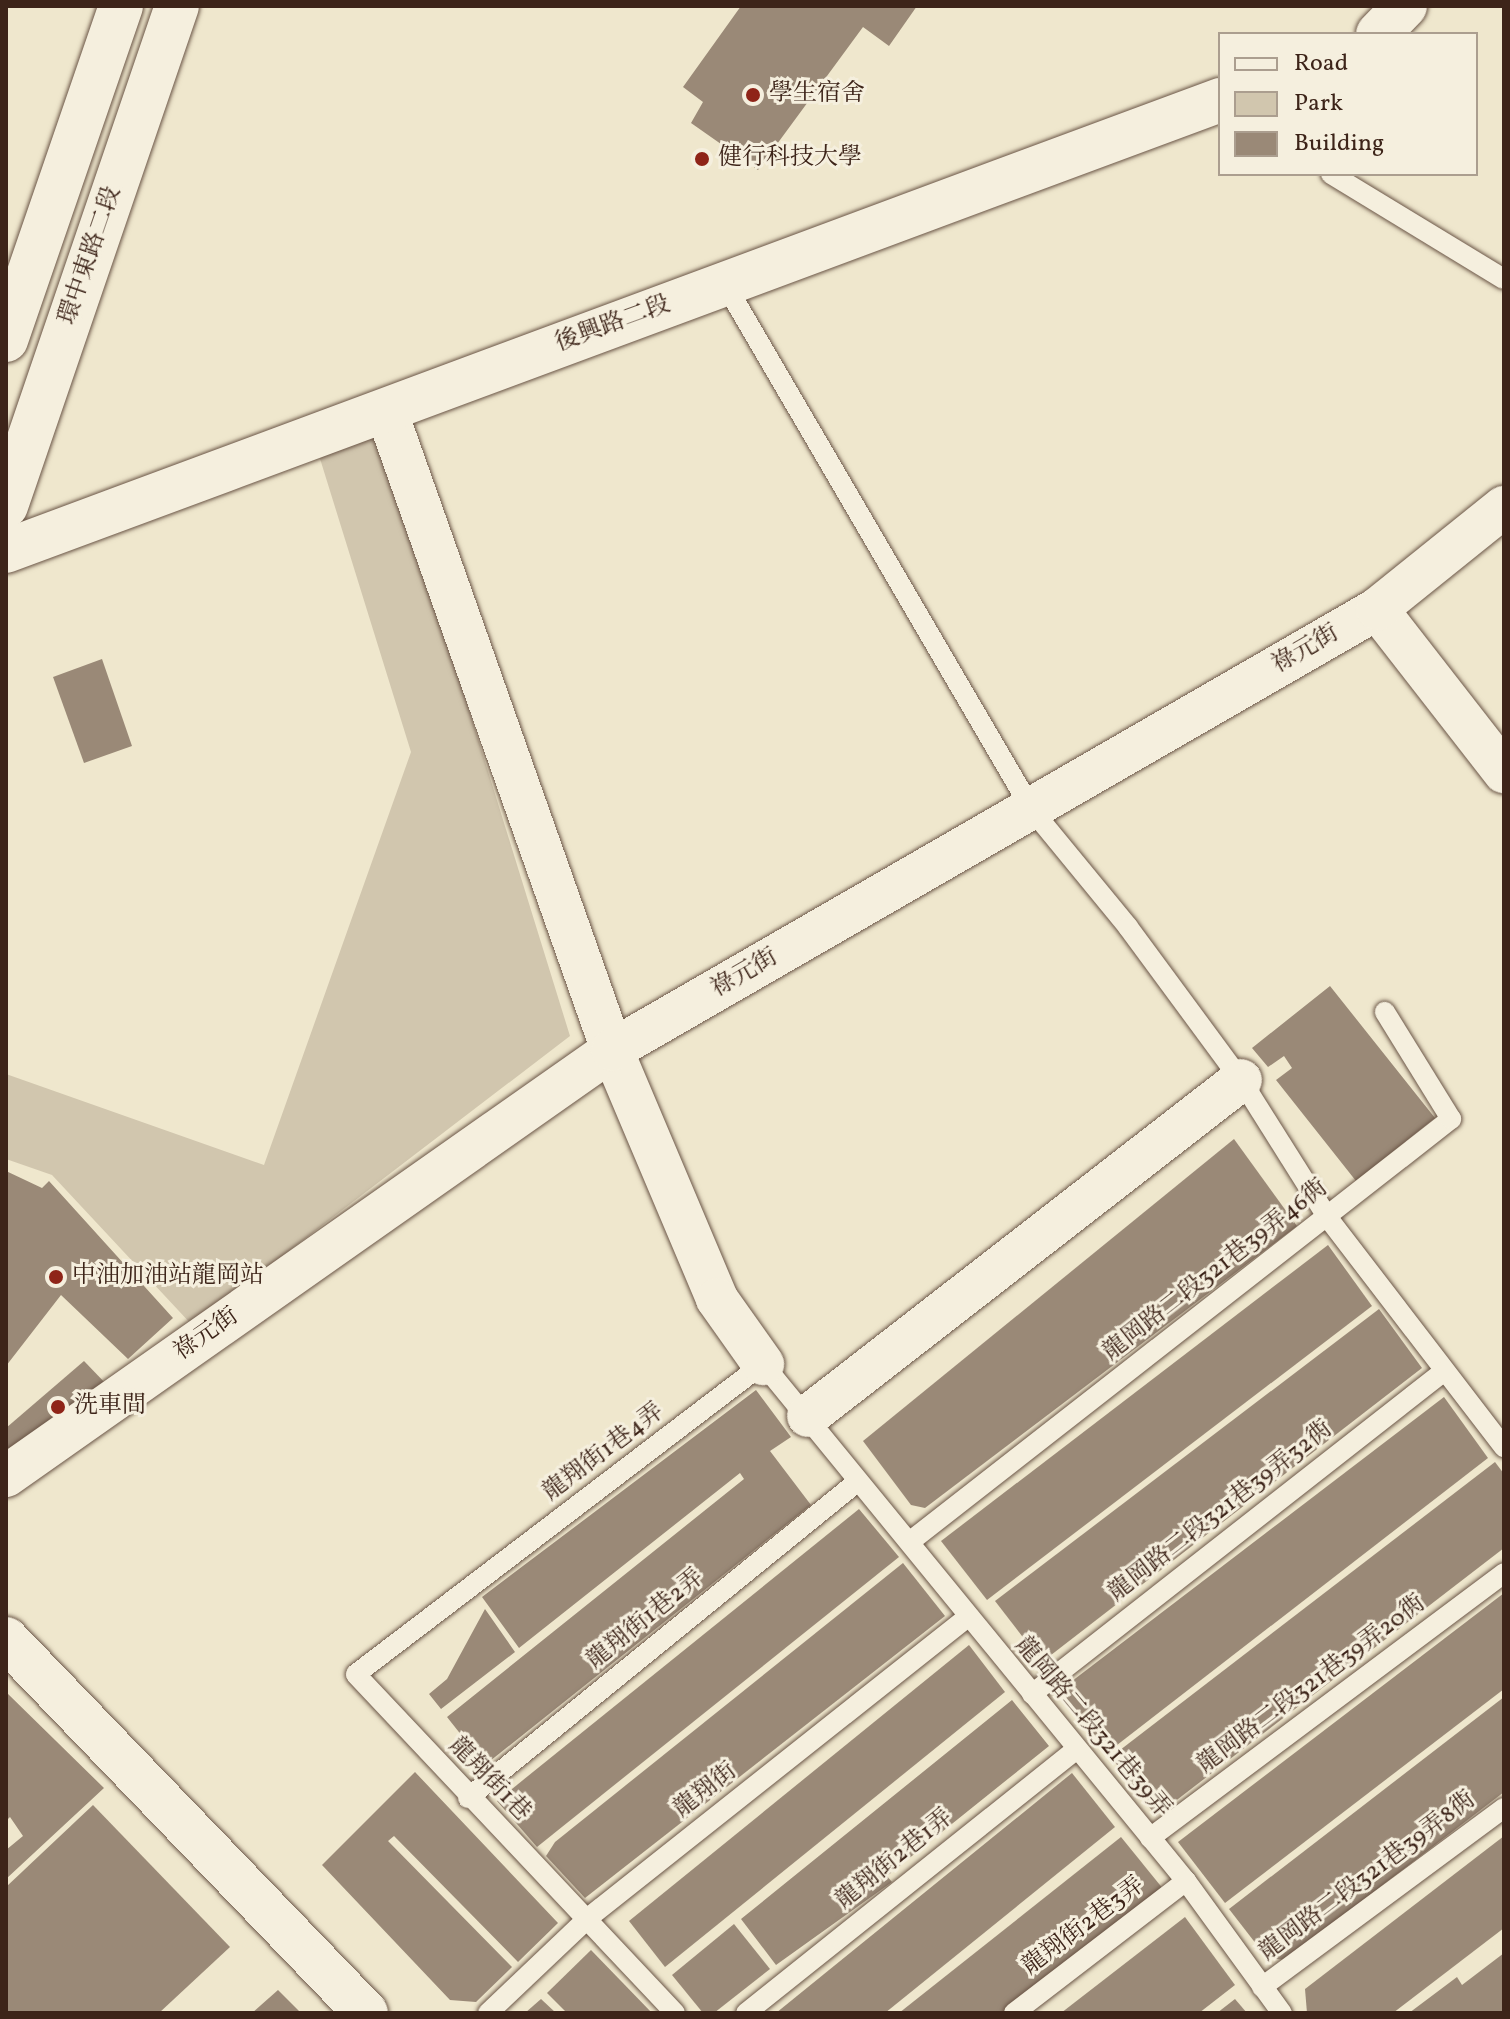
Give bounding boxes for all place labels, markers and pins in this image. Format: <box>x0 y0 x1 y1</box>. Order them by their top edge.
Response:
place label: 學生宿舍 <box>769 81 865 109</box>
marker: 學生宿舍 <box>744 86 762 104</box>
place label: 健行科技大學 <box>718 145 862 173</box>
marker: 健行科技大學 <box>693 150 711 168</box>
place label: 中油加油站龍岡站 <box>72 1263 264 1291</box>
marker: 中油加油站龍岡站 <box>47 1268 65 1286</box>
place label: 洗車間 <box>74 1393 146 1421</box>
marker: 洗車間 <box>49 1398 67 1416</box>

